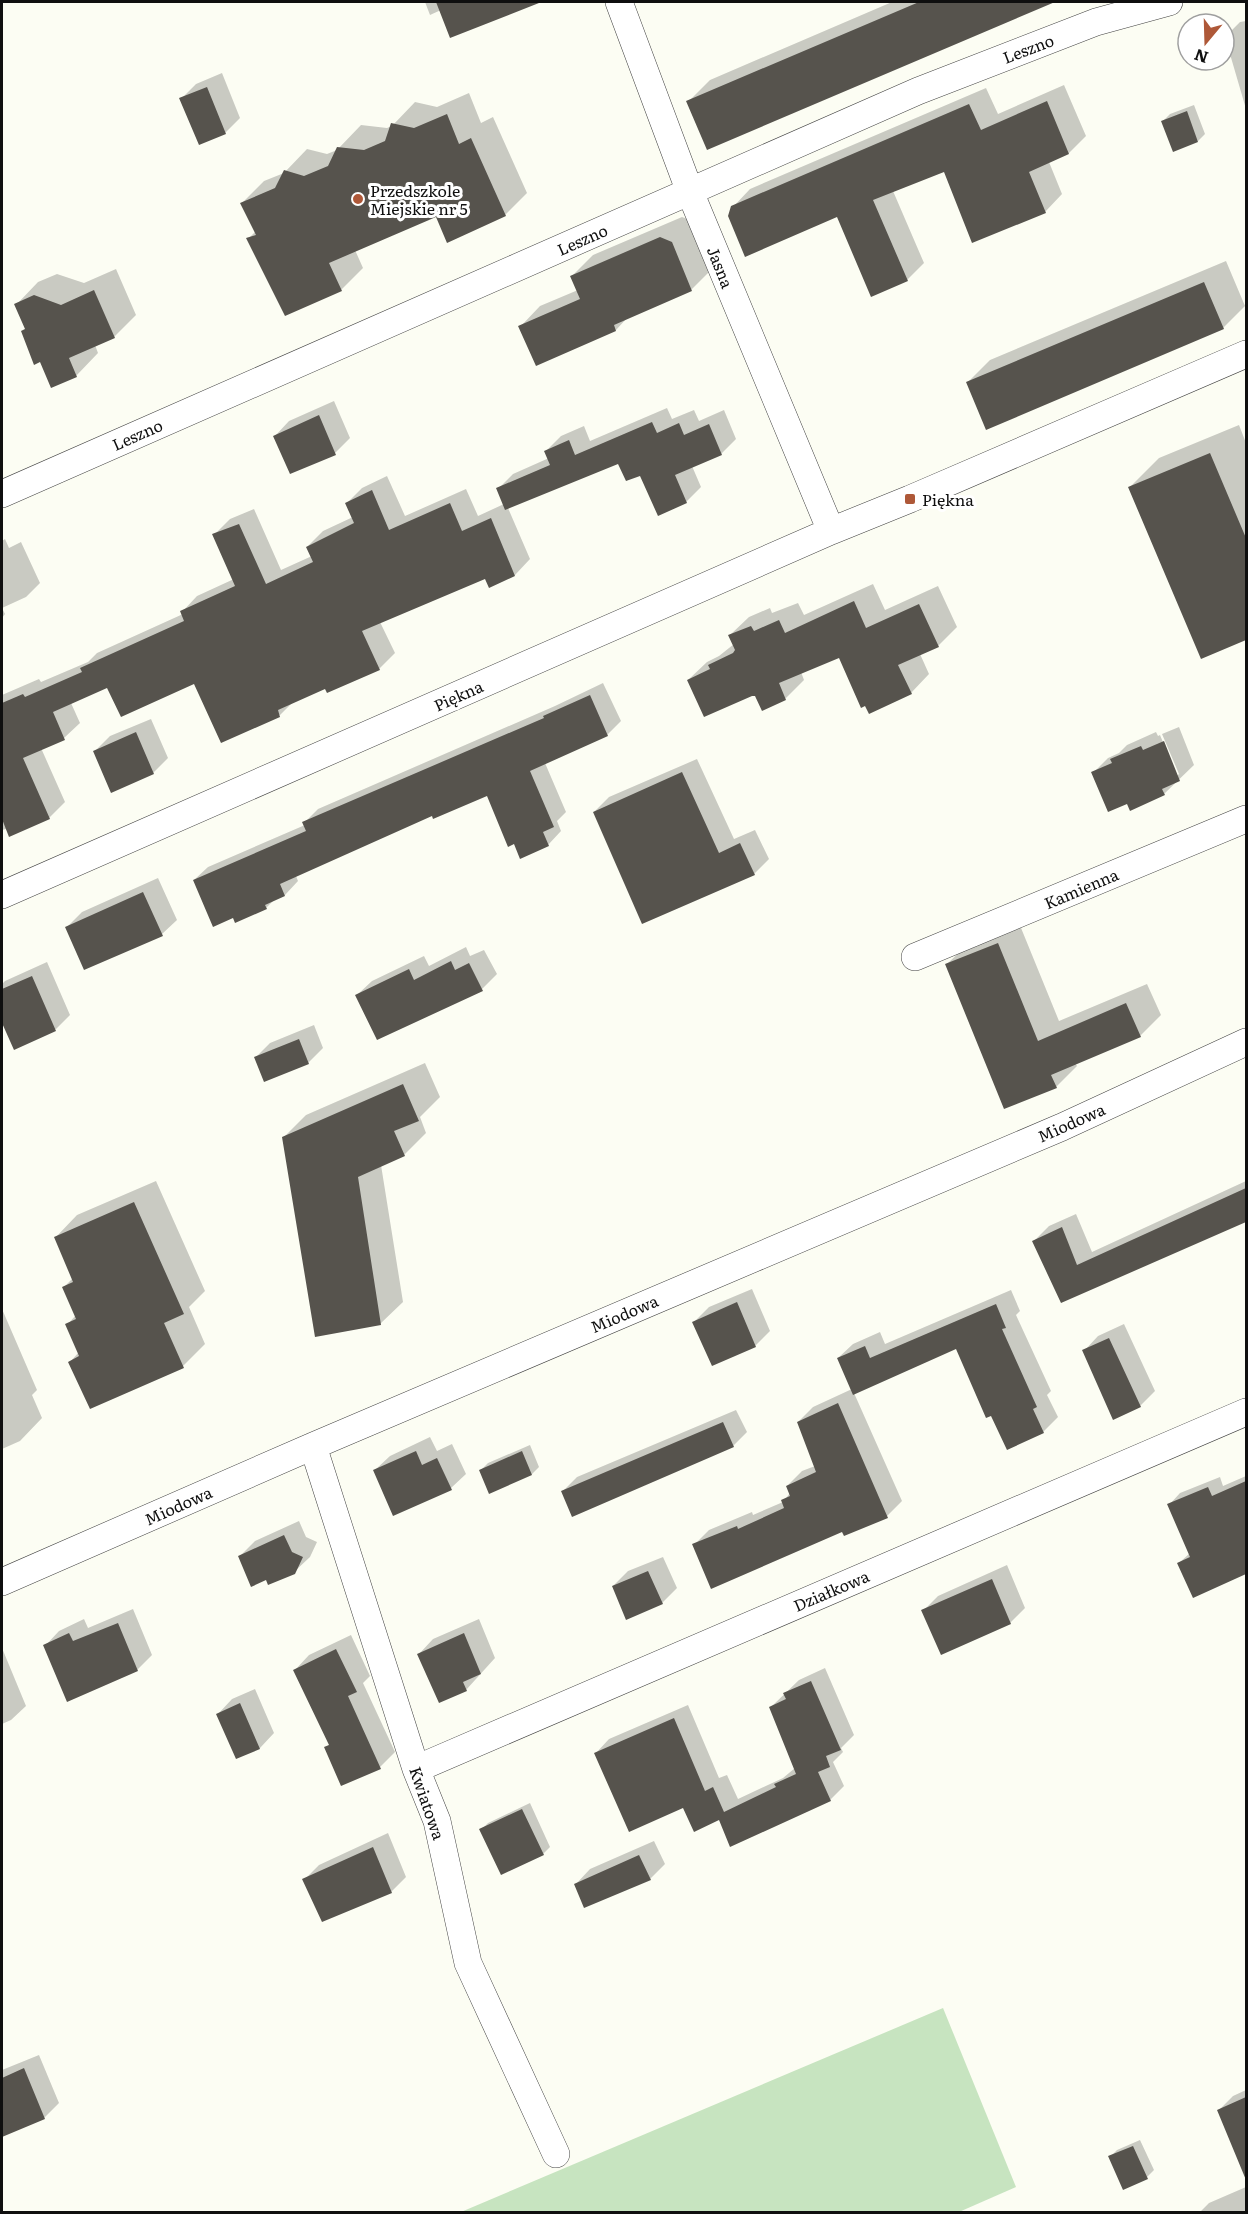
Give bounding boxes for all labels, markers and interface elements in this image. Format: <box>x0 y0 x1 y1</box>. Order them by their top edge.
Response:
north arrow <box>1176 12 1236 72</box>
street label: Leszno <box>999 27 1057 69</box>
text: N <box>1191 44 1211 71</box>
place label: Przedszkole Miejskie nr 5 <box>370 178 468 220</box>
marker: Przedszkole Miejskie nr 5 <box>351 192 365 206</box>
street label: Leszno <box>553 217 611 261</box>
street label: Jasna <box>702 242 740 292</box>
street label: Leszno <box>108 412 166 456</box>
place label: Piękna <box>922 487 974 511</box>
marker: Piękna <box>903 492 917 506</box>
street label: Piękna <box>429 673 487 717</box>
street label: Kamienna <box>1040 861 1122 914</box>
street label: Miodowa <box>1033 1096 1109 1148</box>
street label: Miodowa <box>586 1288 662 1338</box>
street label: Miodowa <box>140 1479 216 1531</box>
street label: Działkowa <box>789 1563 873 1617</box>
street label: Kwiatowa <box>404 1763 452 1843</box>

